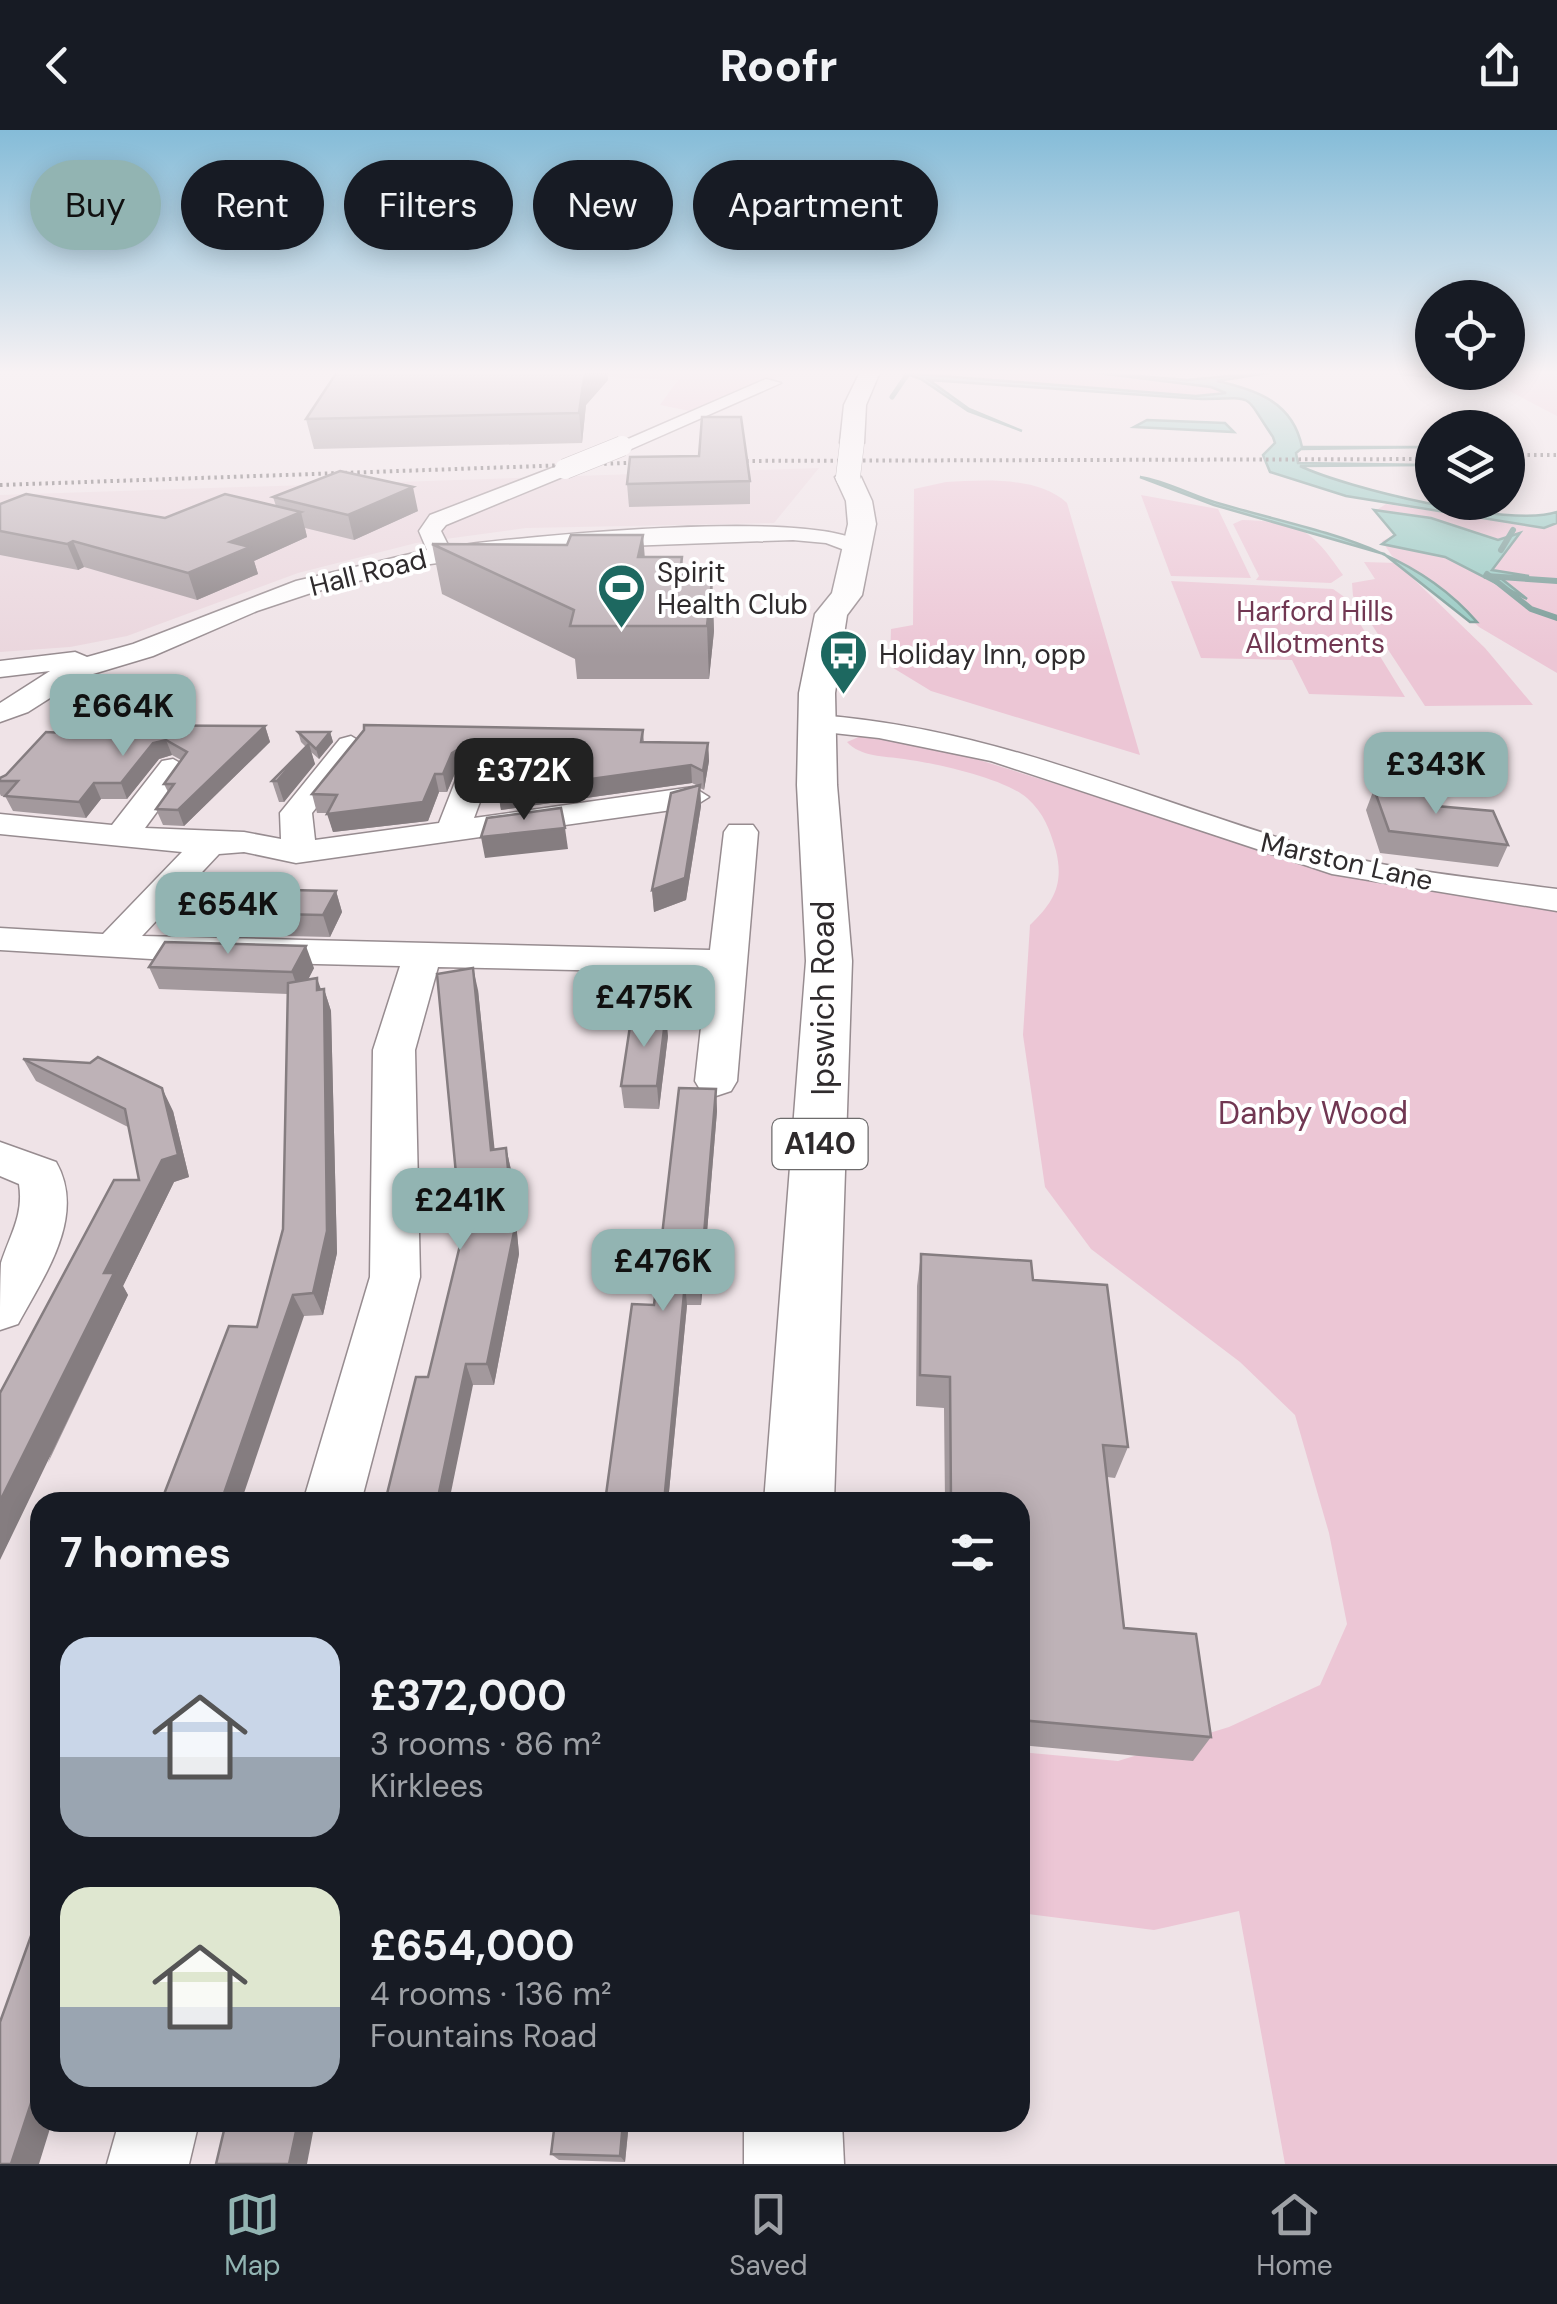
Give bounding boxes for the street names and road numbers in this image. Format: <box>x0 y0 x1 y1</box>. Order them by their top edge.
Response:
street label: Hall Road <box>306 540 431 605</box>
street label: Marston Lane <box>1257 824 1436 899</box>
street label: Ipswich Road <box>802 901 844 1095</box>
road number: A140 <box>772 1119 868 1169</box>

